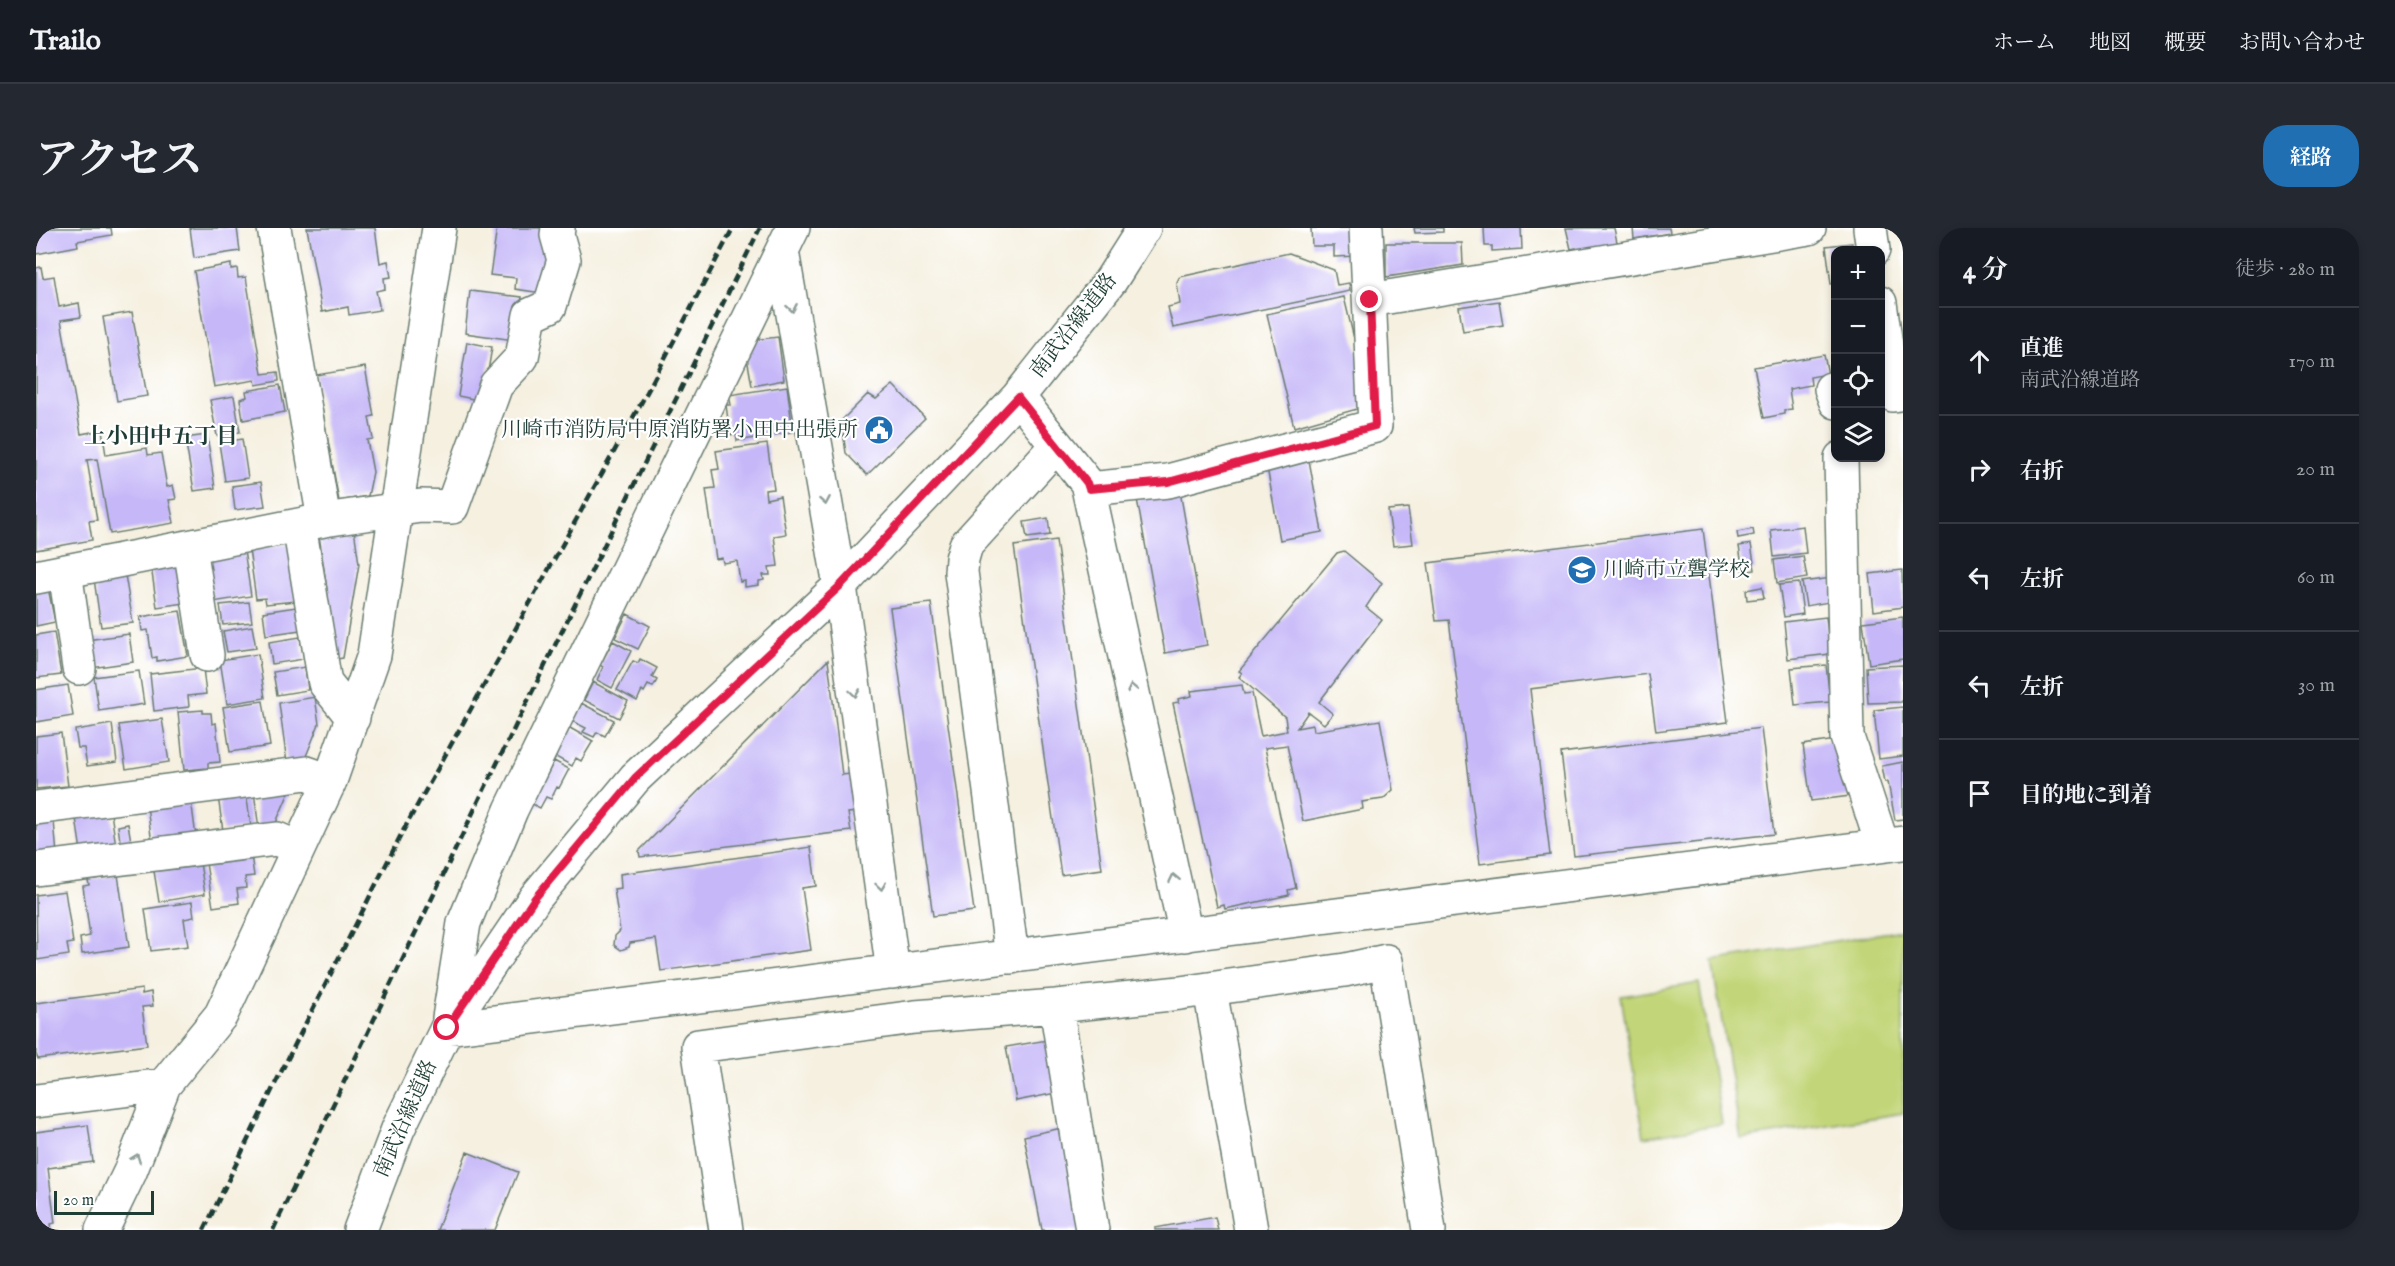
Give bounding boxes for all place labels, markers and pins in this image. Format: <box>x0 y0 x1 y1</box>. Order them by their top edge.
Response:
public building icon: 川崎市消防局中原消防署小田中出張所 <box>863 414 895 446</box>
place label: 川崎市消防局中原消防署小田中出張所 <box>501 417 858 444</box>
school or university icon: 川崎市立聾学校 <box>1566 554 1598 586</box>
place label: 川崎市立聾学校 <box>1603 557 1750 584</box>

